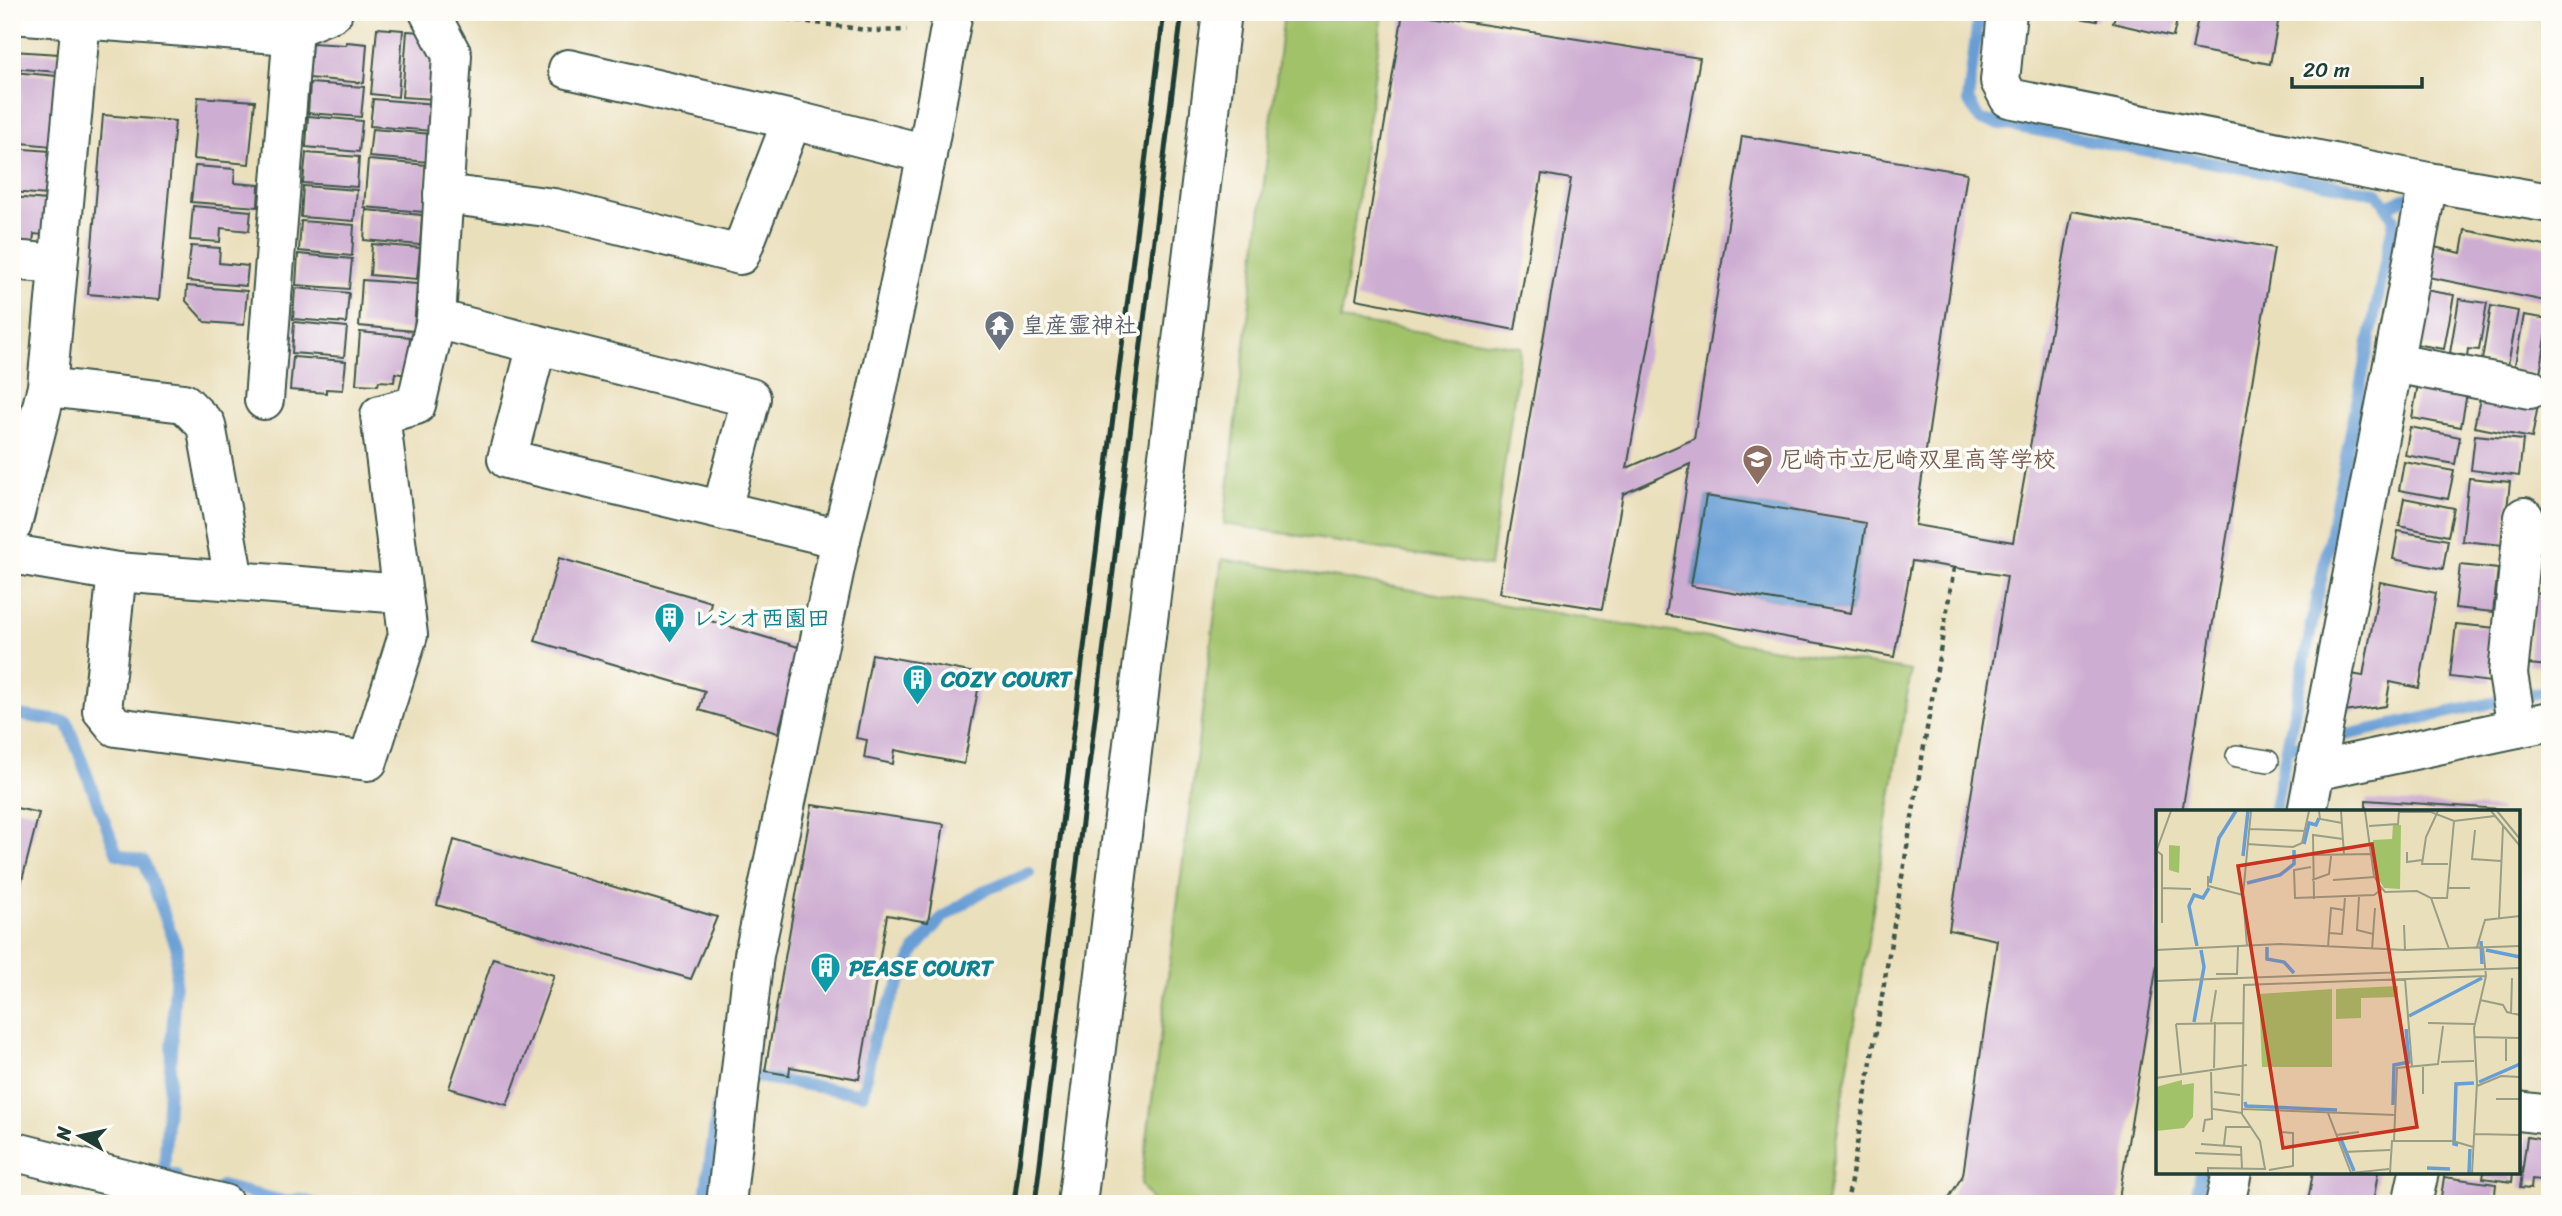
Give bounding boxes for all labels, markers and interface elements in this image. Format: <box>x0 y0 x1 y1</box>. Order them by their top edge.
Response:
scale bar <box>2292 46 2422 90</box>
text: 20 m <box>2303 51 2350 89</box>
place label: 皇産霊神社 <box>1022 305 1137 346</box>
temple icon: 皇産霊神社 <box>982 308 1016 352</box>
place label: 尼崎市立尼崎双星高等学校 <box>1780 439 2056 480</box>
school or university icon: 尼崎市立尼崎双星高等学校 <box>1740 442 1774 486</box>
place label: レシオ西園田 <box>692 598 830 639</box>
building icon: レシオ西園田 <box>652 601 686 645</box>
place label: COZY COURT <box>940 659 1073 700</box>
building icon: COZY COURT <box>901 662 935 706</box>
inset map <box>2156 810 2520 1174</box>
place label: PEASE COURT <box>849 948 994 989</box>
building icon: PEASE COURT <box>809 951 843 995</box>
north arrow <box>46 1100 116 1170</box>
text: N <box>46 1124 81 1143</box>

